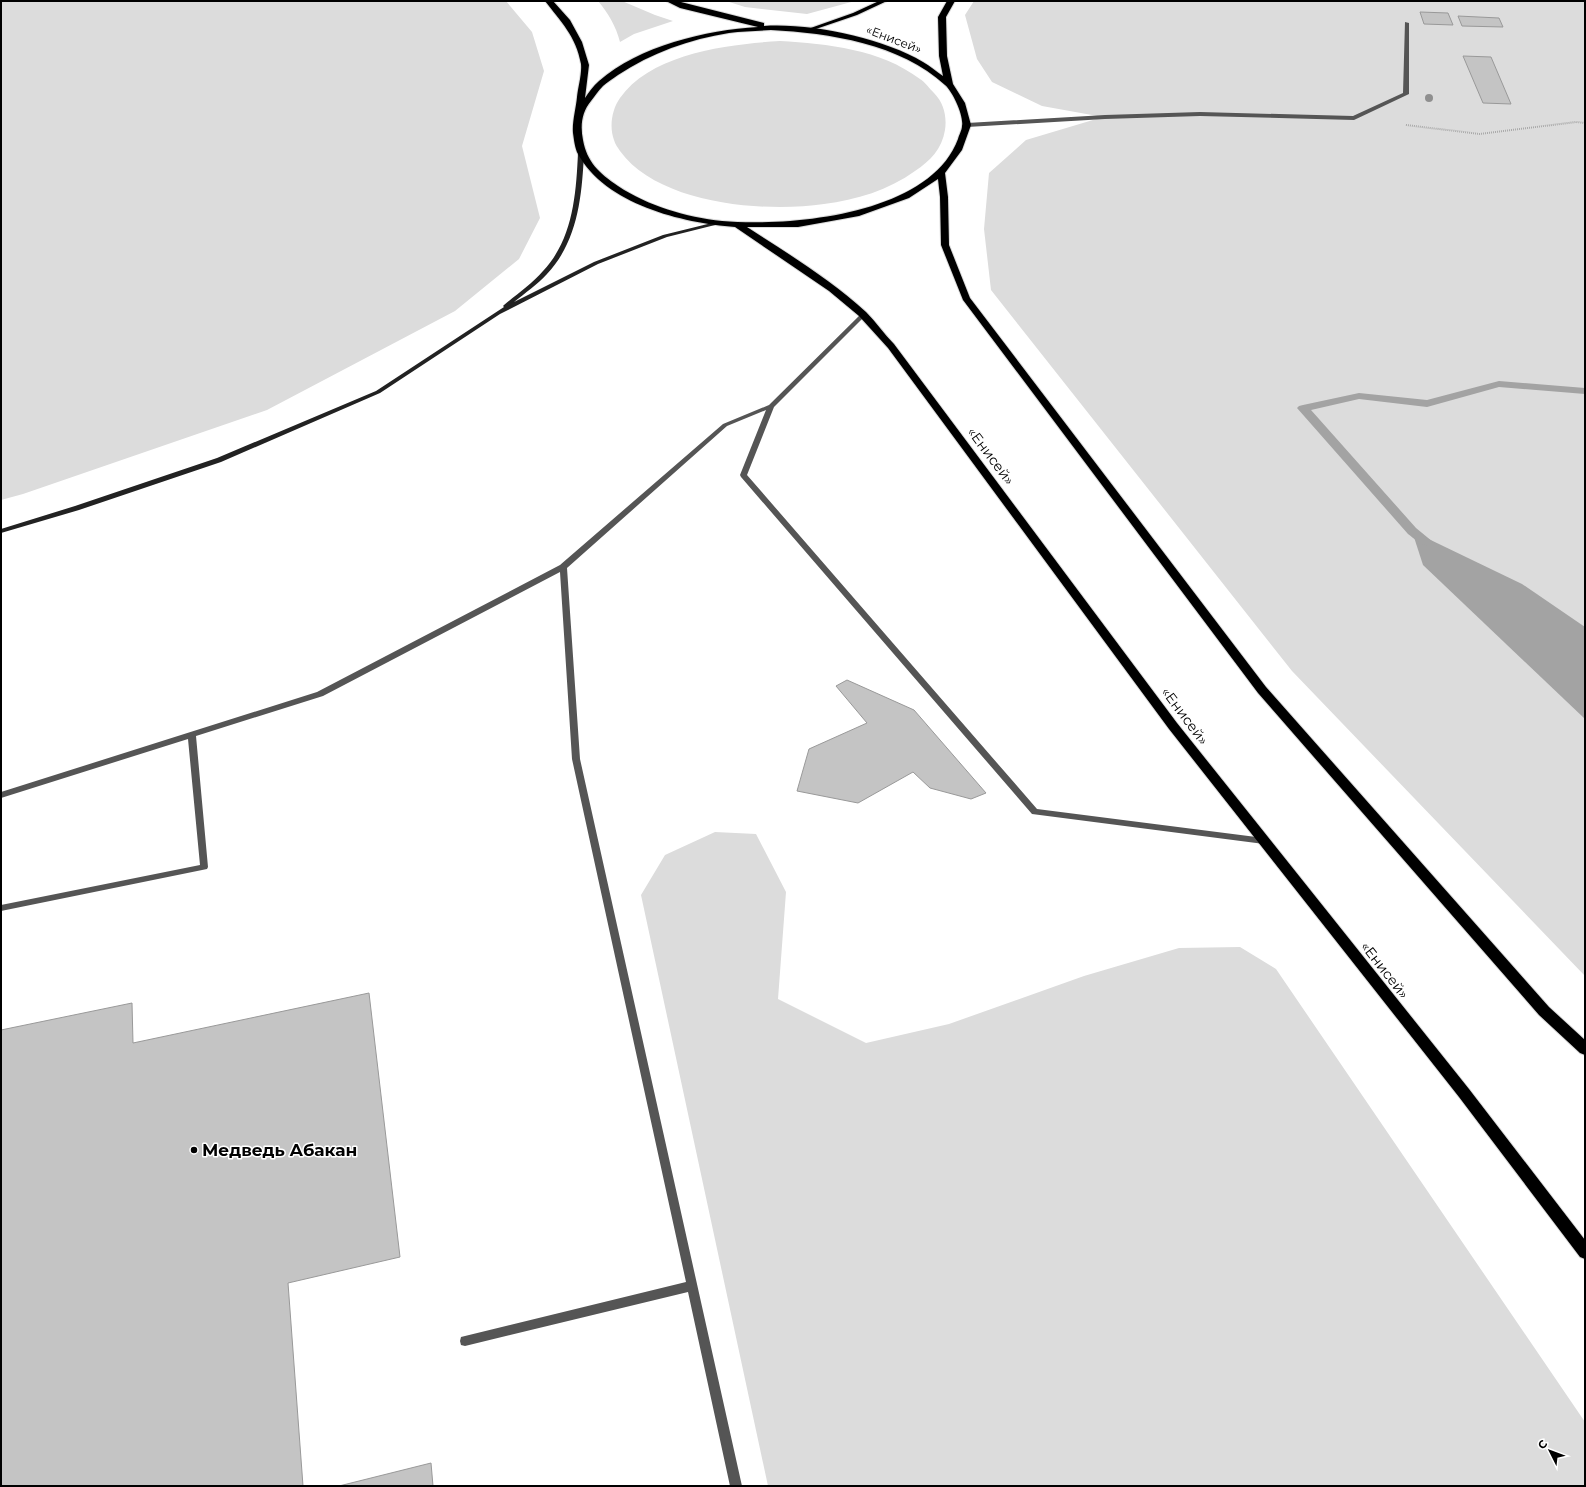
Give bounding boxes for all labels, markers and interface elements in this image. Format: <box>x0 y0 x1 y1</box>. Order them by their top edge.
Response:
street label: «Енисей» <box>864 22 924 56</box>
street label: «Енисей» <box>963 424 1019 488</box>
street label: «Енисей» <box>1157 684 1213 748</box>
street label: «Енисей» <box>1357 938 1413 1002</box>
place label: Медведь Абакан <box>202 1140 357 1160</box>
marker: Медведь Абакан <box>189 1145 199 1155</box>
north arrow <box>1530 1431 1570 1471</box>
text: С <box>1535 1437 1550 1452</box>

